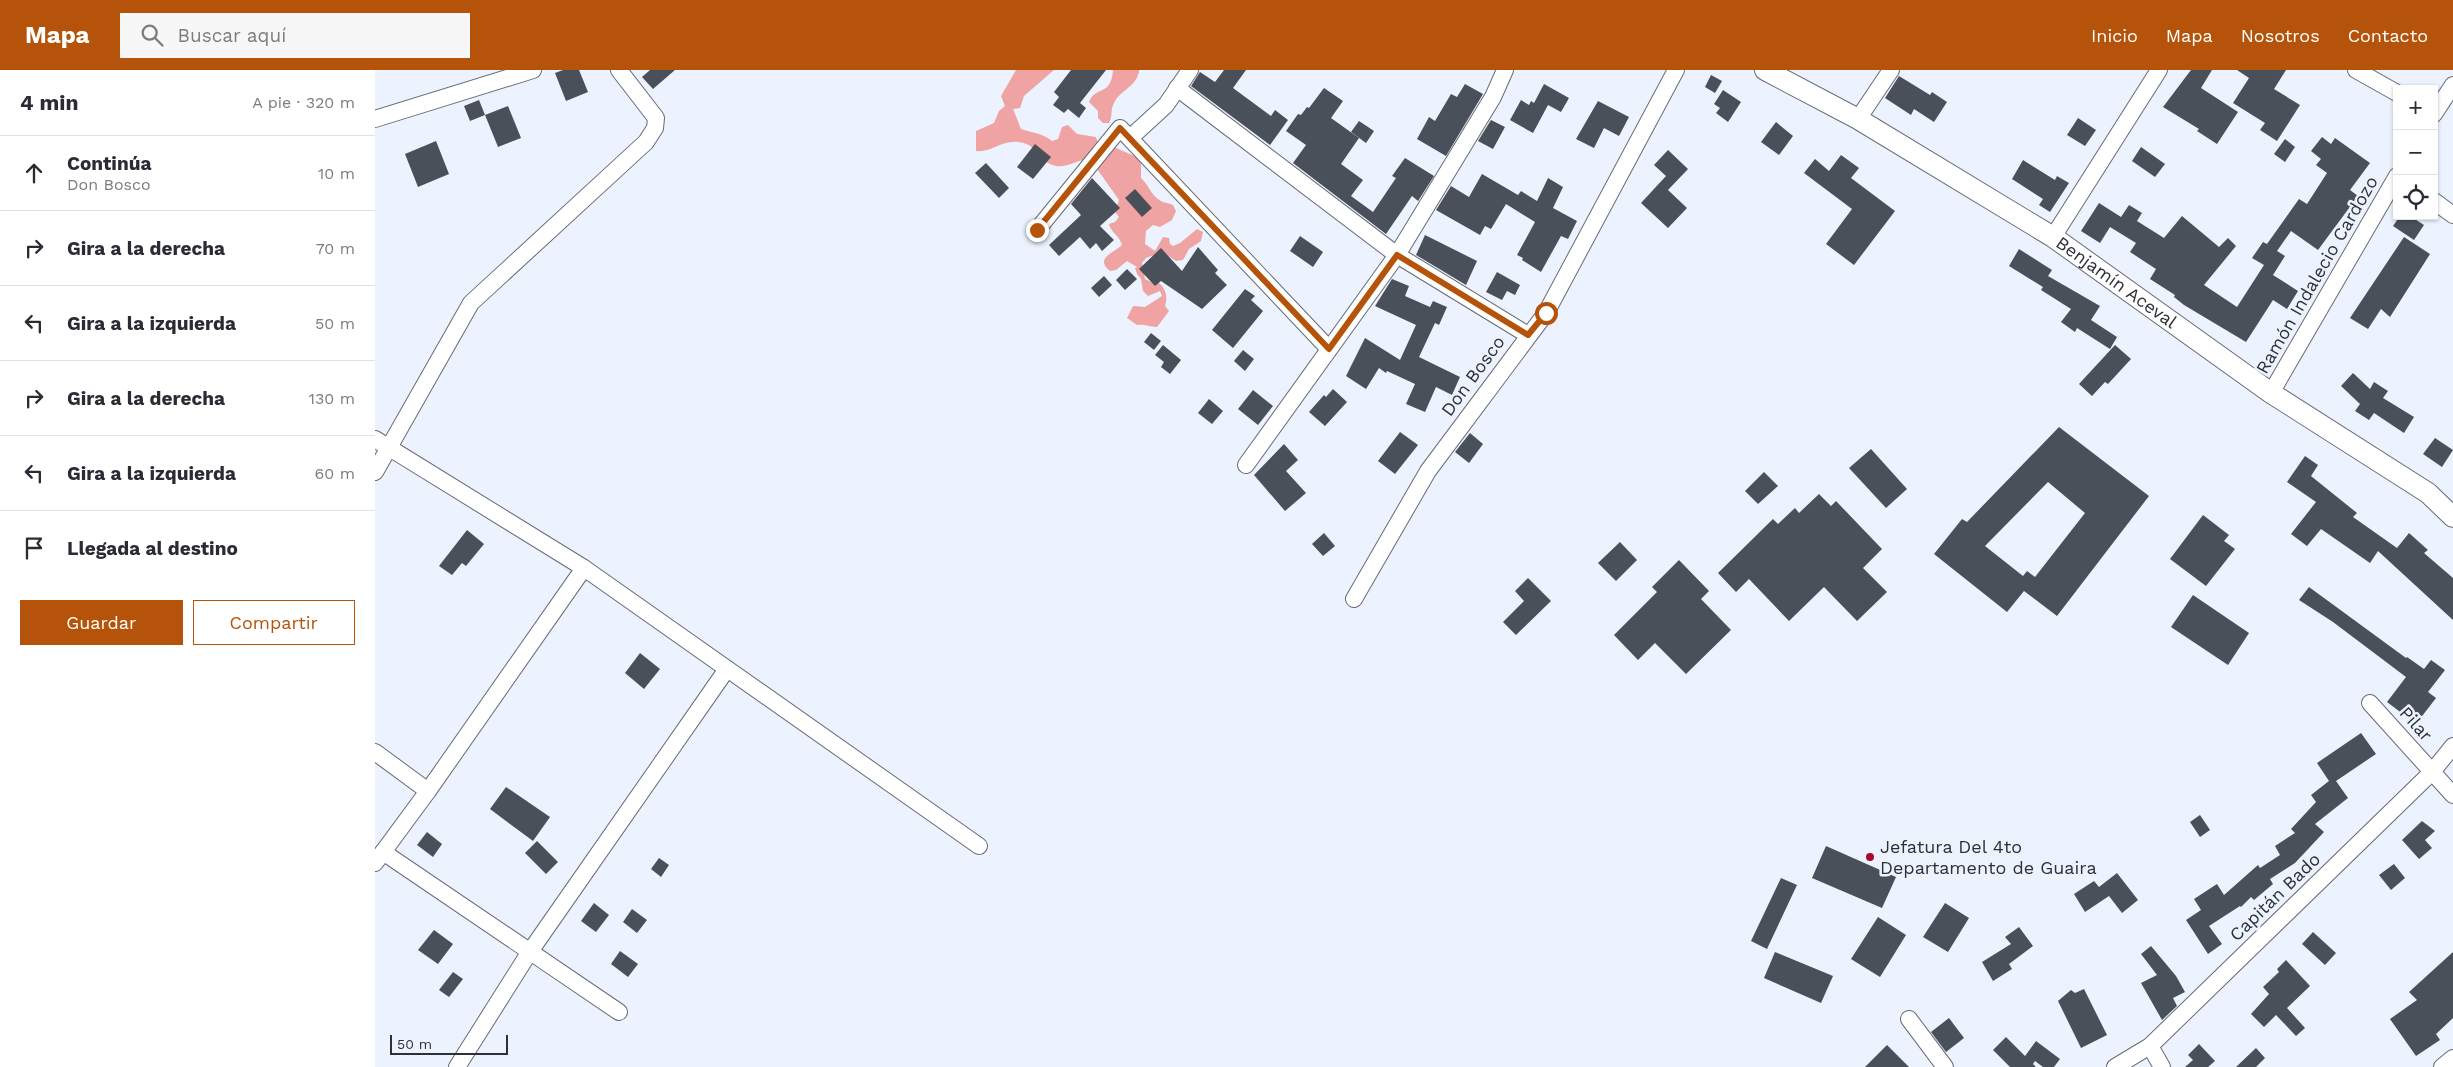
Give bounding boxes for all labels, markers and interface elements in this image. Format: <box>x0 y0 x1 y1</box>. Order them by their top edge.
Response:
search box <box>120 13 470 58</box>
text: Mapa <box>25 21 90 49</box>
icon: search <box>138 21 166 49</box>
text: Buscar aquí <box>178 24 286 47</box>
text: Inicio <box>2091 25 2138 46</box>
text: Mapa <box>2166 25 2213 46</box>
text: Nosotros <box>2241 25 2320 46</box>
text: Contacto <box>2348 25 2428 46</box>
map controls <box>2393 85 2438 220</box>
button: + <box>2393 85 2438 130</box>
text: 4 min <box>20 90 78 115</box>
text: A pie · 320 m <box>252 93 355 112</box>
button: − <box>2393 130 2438 175</box>
text: Continúa <box>67 152 151 175</box>
icon: ahead <box>20 159 48 187</box>
text: 10 m <box>318 164 355 183</box>
street label: Ramón Indalecio Cardozo <box>2251 172 2382 377</box>
text: Don Bosco <box>67 175 151 194</box>
button: locate <box>2393 175 2438 220</box>
route end <box>1026 219 1049 242</box>
street label: Benjamín Aceval <box>2052 232 2182 333</box>
icon: right <box>20 234 48 262</box>
text: Gira a la derecha <box>67 237 225 260</box>
text: 70 m <box>316 239 355 258</box>
route start <box>1535 302 1558 325</box>
icon: left <box>20 309 48 337</box>
text: Gira a la izquierda <box>67 312 236 335</box>
text: 50 m <box>315 314 355 333</box>
street label: Don Bosco <box>1436 332 1509 420</box>
icon: right <box>20 384 48 412</box>
text: Gira a la derecha <box>67 387 225 410</box>
text: 130 m <box>309 389 355 408</box>
icon: left <box>20 459 48 487</box>
text: Gira a la izquierda <box>67 462 236 485</box>
text: 60 m <box>315 464 355 483</box>
icon: arrive <box>20 534 48 562</box>
text: Llegada al destino <box>67 537 238 560</box>
button: Guardar <box>20 600 183 645</box>
button: Compartir <box>193 600 355 645</box>
street label: Pilar <box>2396 702 2437 745</box>
place label: Jefatura Del 4to Departamento de Guaira <box>1880 836 2097 878</box>
street label: Capitán Bado <box>2225 848 2324 945</box>
marker: Jefatura Del 4to Departamento de Guaira <box>1864 851 1876 863</box>
scale bar <box>390 1032 507 1055</box>
text: 50 m <box>397 1036 432 1052</box>

